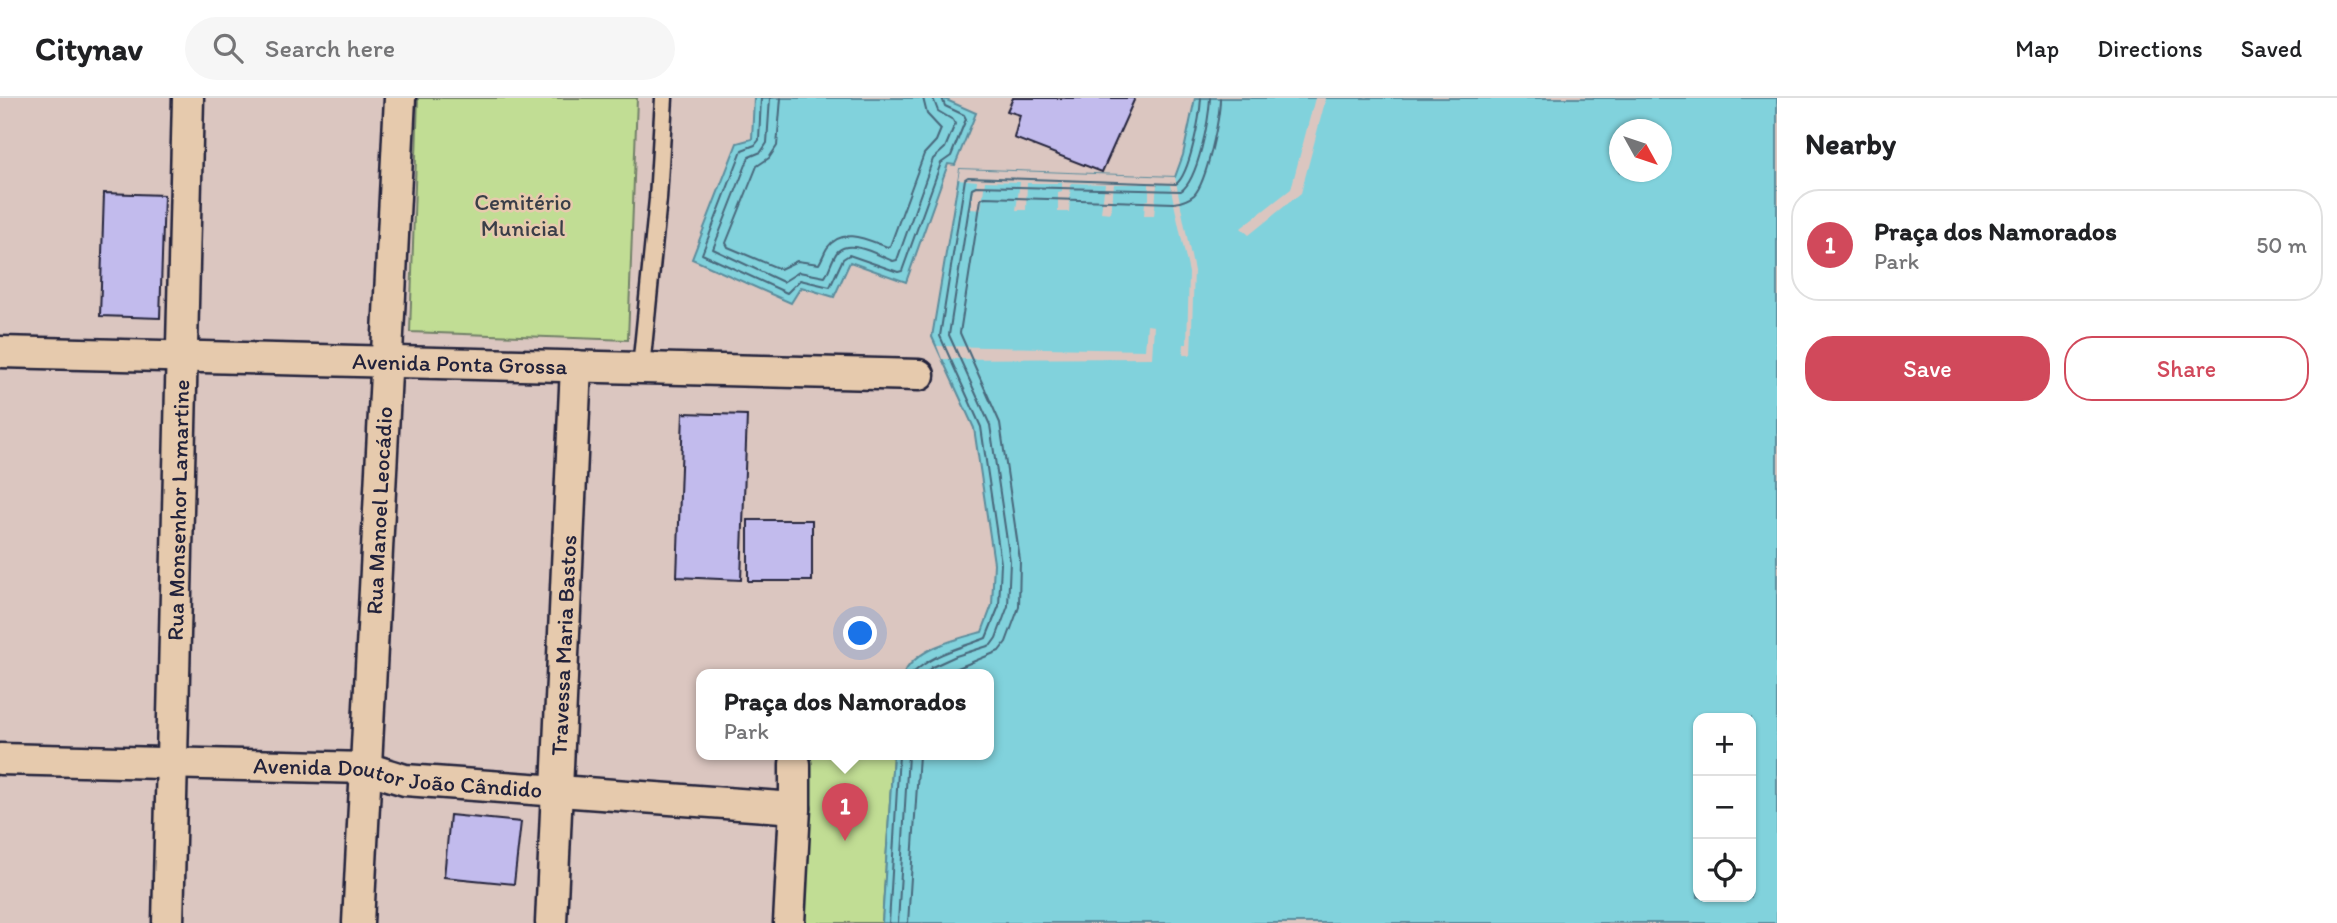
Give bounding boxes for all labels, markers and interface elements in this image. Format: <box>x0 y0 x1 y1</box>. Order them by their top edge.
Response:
search box <box>185 17 675 80</box>
text: Citynav <box>35 29 143 68</box>
icon: search <box>209 29 247 67</box>
text: Search here <box>265 32 395 64</box>
text: Map <box>2015 34 2059 63</box>
text: Directions <box>2097 34 2203 63</box>
text: Saved <box>2241 34 2302 63</box>
north arrow <box>1609 119 1672 182</box>
text: Nearby <box>1805 125 1896 162</box>
park label: Cemitério Municial <box>474 188 572 242</box>
text: Praça dos Namorados <box>1874 215 2117 247</box>
text: 1 <box>1825 231 1835 259</box>
text: 50 m <box>2256 231 2307 259</box>
text: Park <box>1874 247 1919 275</box>
button: Save <box>1805 336 2050 401</box>
button: Share <box>2064 336 2309 401</box>
street label: Avenida Ponta Grossa <box>352 347 568 380</box>
street label: Rua Monsenhor Lamartine <box>161 379 195 641</box>
street label: Rua Manoel Leocádio <box>360 406 398 615</box>
street label: Travessa Maria Bastos <box>545 534 582 756</box>
your location <box>843 616 877 650</box>
popup <box>696 669 994 760</box>
text: Praça dos Namorados <box>724 685 966 717</box>
map controls <box>1693 713 1756 902</box>
button: + <box>1693 713 1756 776</box>
text: Park <box>724 717 769 745</box>
street label: Avenida Doutor João Cândido <box>253 751 543 804</box>
button: − <box>1693 776 1756 839</box>
pin: 1 <box>822 783 868 841</box>
button: locate <box>1693 839 1756 902</box>

